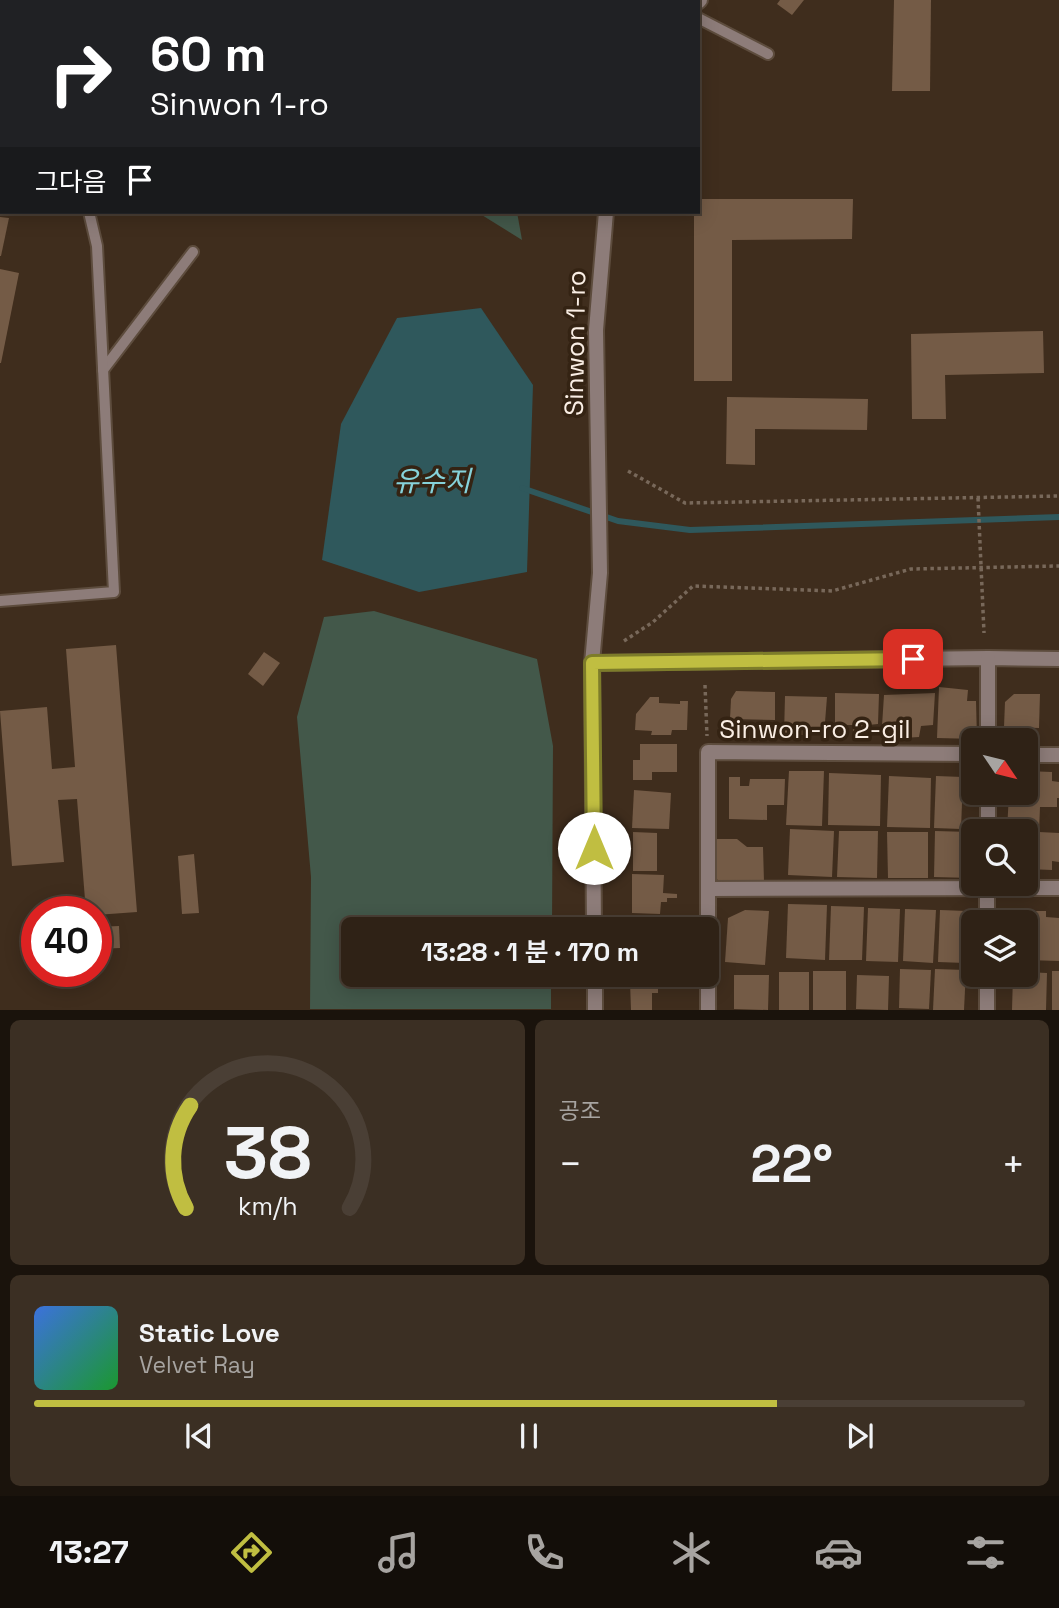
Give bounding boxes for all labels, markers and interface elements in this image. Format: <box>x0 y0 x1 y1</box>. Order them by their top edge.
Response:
text: 60 m <box>150 23 266 85</box>
icon: right <box>35 28 126 119</box>
text: Sinwon 1-ro <box>150 84 329 124</box>
icon: arrive <box>121 161 159 199</box>
text: 그다음 <box>35 165 107 199</box>
street label: Sinwon 1-ro <box>557 270 593 416</box>
water label: 유수지 <box>393 463 473 499</box>
pin <box>883 629 943 689</box>
icon: arrive <box>894 640 932 678</box>
street label: Sinwon-ro 2-gil <box>719 712 911 746</box>
north arrow <box>961 728 1038 805</box>
map controls <box>961 728 1038 987</box>
position arrow <box>557 811 631 885</box>
button: search <box>961 819 1038 896</box>
speed limit sign: 40 <box>21 896 112 987</box>
button: layers <box>961 910 1038 987</box>
text: 13:28 · 1 분 · 170 m <box>421 935 639 969</box>
text: 공조 <box>559 1096 601 1126</box>
text: 38 <box>223 1107 311 1200</box>
text: 22° <box>751 1131 833 1197</box>
text: − <box>559 1140 582 1188</box>
text: + <box>1001 1140 1025 1188</box>
text: km/h <box>237 1190 297 1222</box>
text: Static Love <box>139 1316 280 1350</box>
text: Velvet Ray <box>139 1350 255 1380</box>
icon: previous <box>180 1417 218 1455</box>
icon: pause <box>510 1417 548 1455</box>
icon: next <box>841 1417 879 1455</box>
icon: directions <box>227 1528 276 1577</box>
icon: music <box>374 1528 423 1577</box>
icon: phone <box>520 1528 569 1577</box>
icon: climate <box>667 1528 716 1577</box>
icon: car <box>814 1528 863 1577</box>
icon: filters <box>961 1528 1010 1577</box>
text: 13:27 <box>49 1532 129 1572</box>

